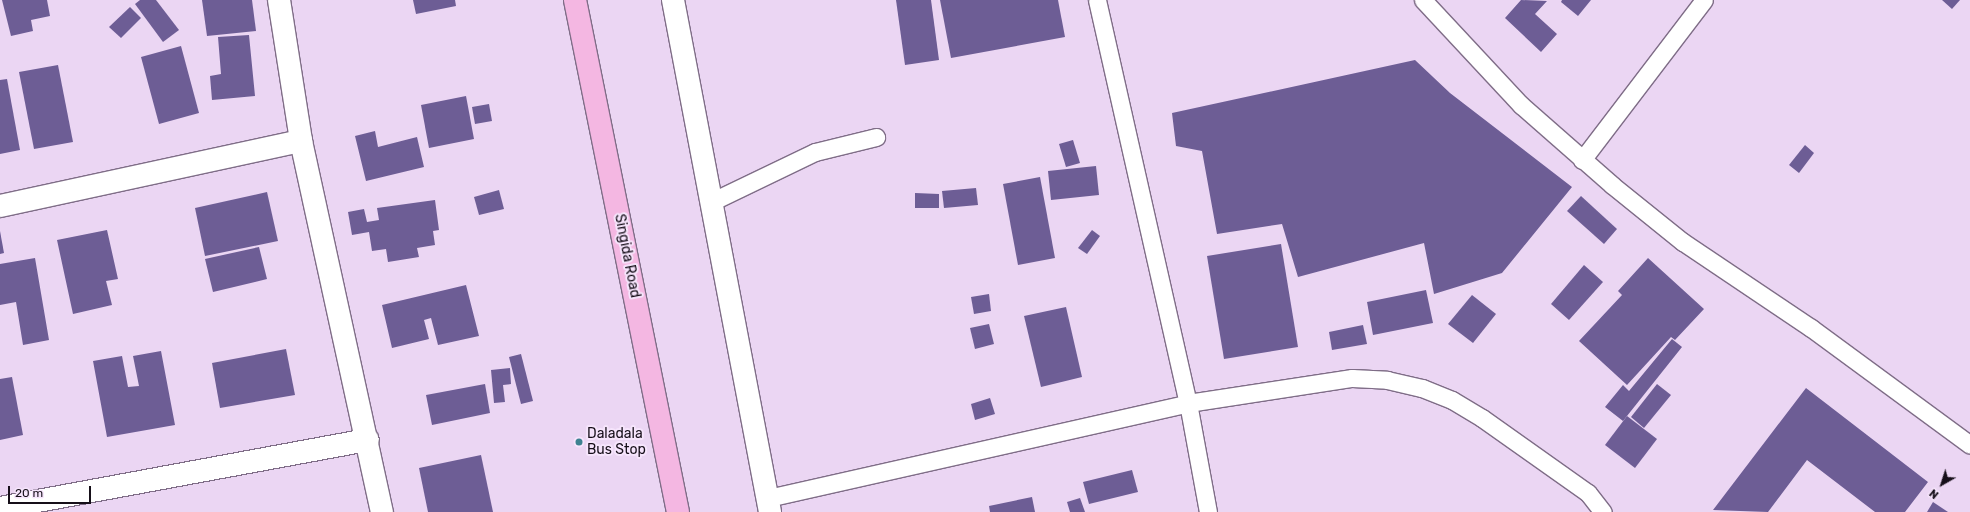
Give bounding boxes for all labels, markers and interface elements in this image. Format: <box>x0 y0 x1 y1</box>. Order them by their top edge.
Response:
street label: Singida Road <box>611 213 643 299</box>
place label: Daladala Bus Stop <box>587 426 646 458</box>
marker: Daladala Bus Stop <box>574 437 584 447</box>
north arrow <box>1922 464 1962 504</box>
scale bar <box>10 478 93 504</box>
text: 20 m <box>15 486 43 500</box>
text: N <box>1927 486 1941 501</box>

